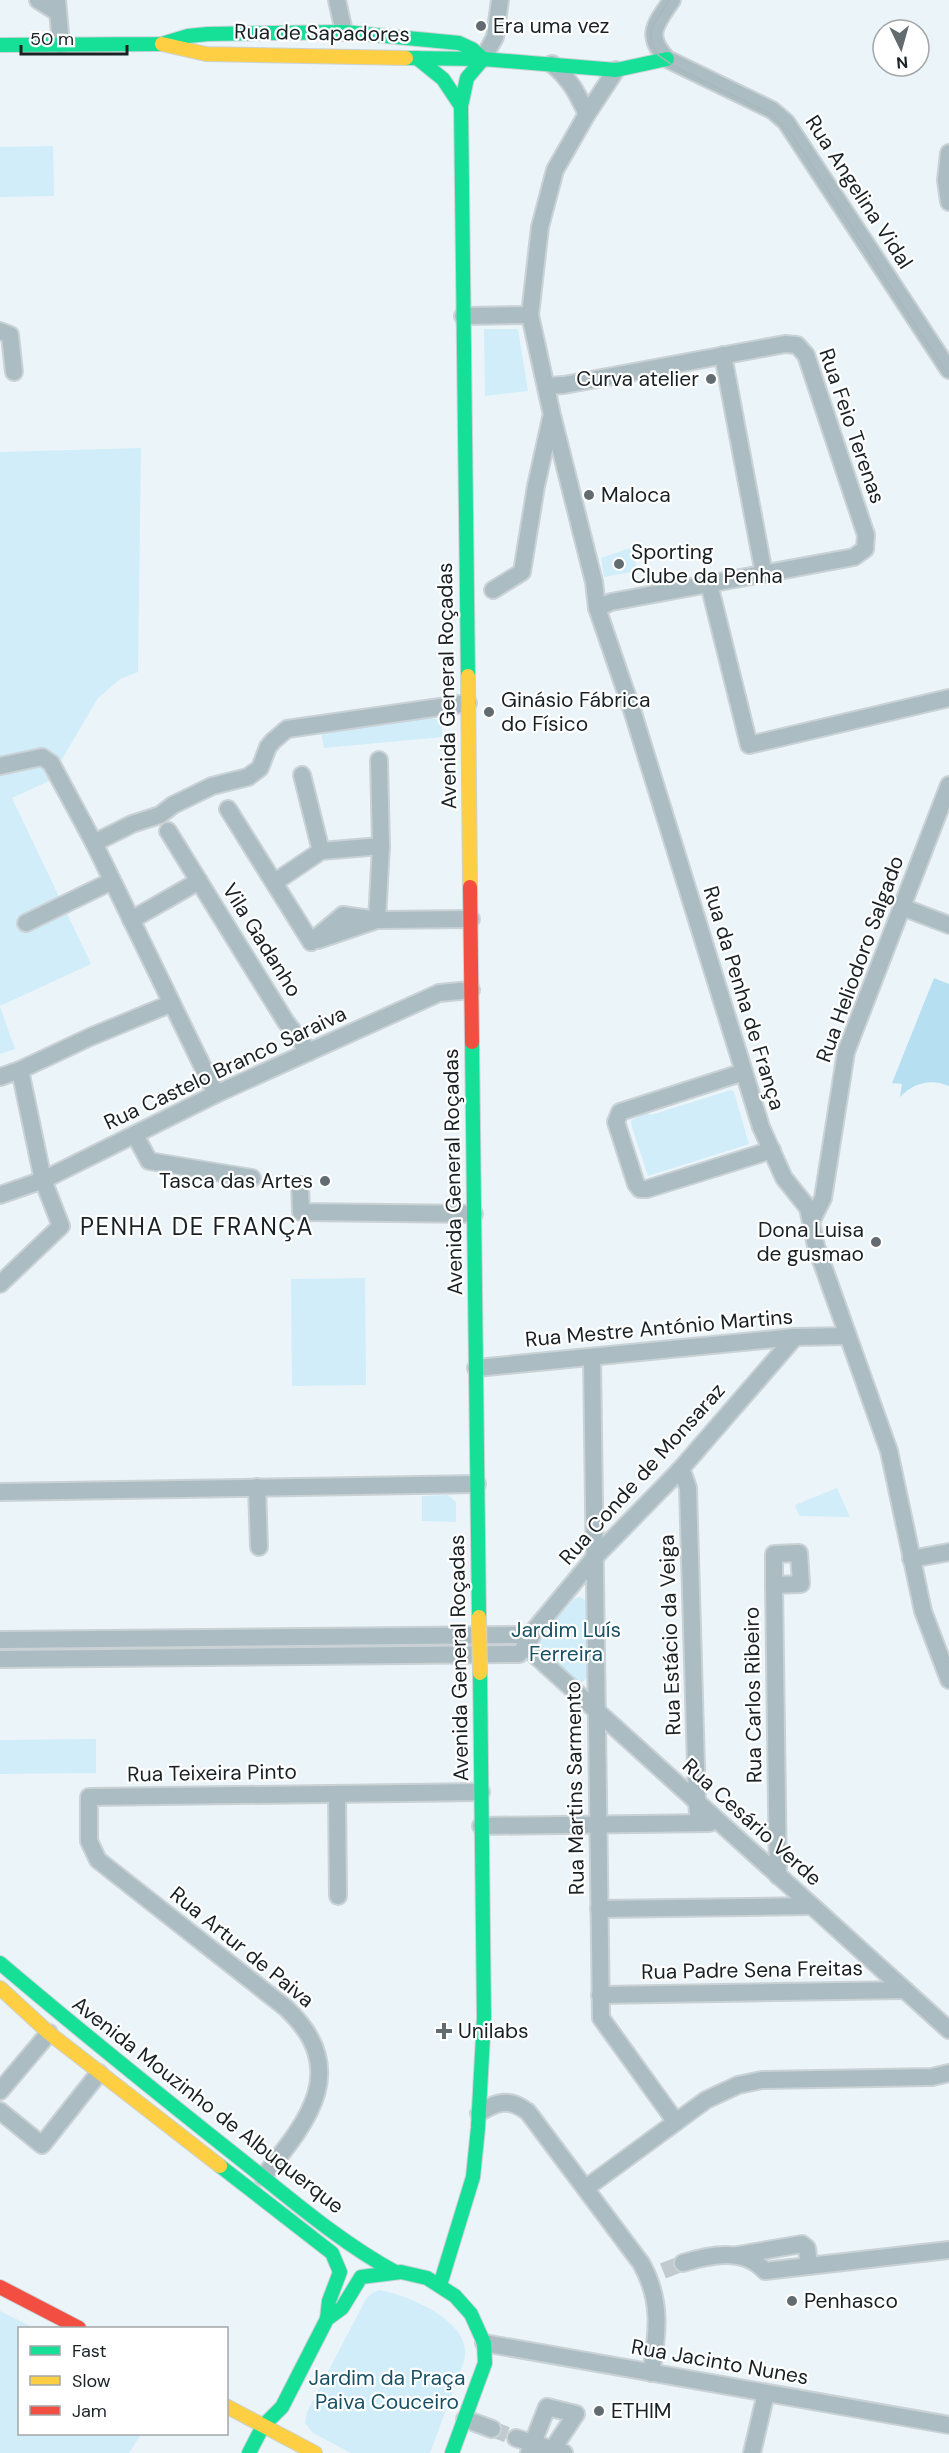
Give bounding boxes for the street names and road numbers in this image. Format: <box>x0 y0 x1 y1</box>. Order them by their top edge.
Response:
street label: Rua de Sapadores <box>234 17 410 49</box>
street label: Rua Angelina Vidal <box>799 110 919 274</box>
street label: Rua Feio Terenas <box>812 345 892 507</box>
street label: Avenida General Roçadas <box>431 562 463 810</box>
street label: Rua Heliodoro Salgado <box>810 852 910 1066</box>
street label: Vila Gadanho <box>216 878 308 1002</box>
street label: Rua da Penha de França <box>697 883 791 1113</box>
street label: Rua Castelo Branco Saraiva <box>99 999 351 1137</box>
street label: Avenida General Roçadas <box>437 1048 469 1296</box>
street label: Rua Mestre António Martins <box>524 1302 794 1354</box>
street label: Rua Conde de Monsaraz <box>553 1377 731 1571</box>
street label: Avenida General Roçadas <box>443 1534 475 1782</box>
street label: Rua Estácio da Veiga <box>652 1534 688 1736</box>
street label: Rua Carlos Ribeiro <box>737 1607 769 1783</box>
street label: Rua Martins Sarmento <box>559 1681 591 1895</box>
street label: Rua Cesário Verde <box>676 1752 828 1892</box>
street label: Rua Teixeira Pinto <box>127 1758 297 1788</box>
street label: Rua Artur de Paiva <box>164 1880 320 2014</box>
street label: Rua Padre Sena Freitas <box>641 1954 863 1986</box>
street label: Avenida Mouzinho de Albuquerque <box>66 1990 350 2220</box>
street label: Rua Jacinto Nunes <box>629 2333 811 2391</box>

